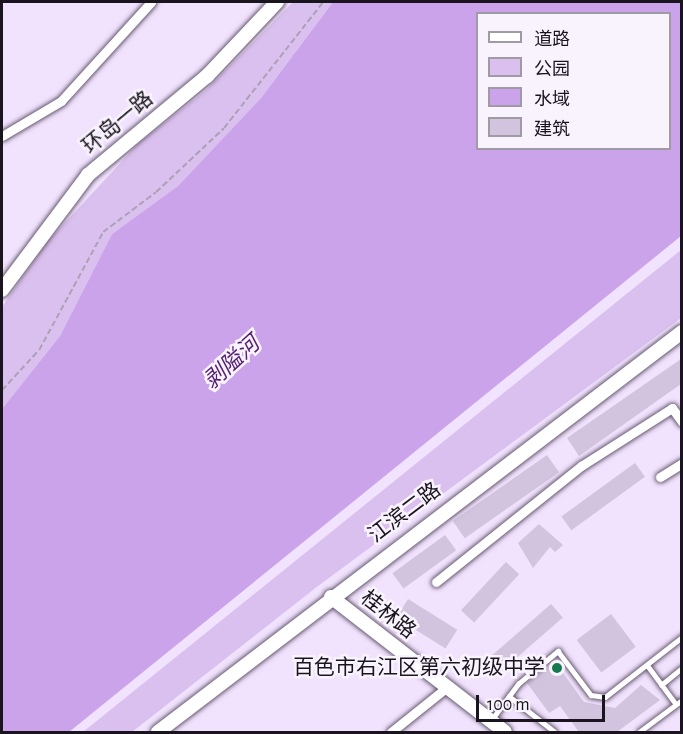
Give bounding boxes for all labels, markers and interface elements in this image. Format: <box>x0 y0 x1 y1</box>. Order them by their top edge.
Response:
legend <box>476 12 671 150</box>
text: 道路 <box>534 31 570 49</box>
text: 公园 <box>534 61 570 79</box>
street label: 环岛一路 <box>78 86 158 160</box>
text: 水域 <box>534 91 570 109</box>
text: 建筑 <box>534 121 570 139</box>
water label: 剥隘河 <box>199 331 265 395</box>
street label: 江滨二路 <box>364 478 446 548</box>
street label: 桂林路 <box>355 586 421 644</box>
place label: 百色市右江区第六初级中学 <box>293 655 545 681</box>
marker: 百色市右江区第六初级中学 <box>550 661 564 675</box>
scale bar <box>479 683 608 721</box>
text: 100 m <box>487 696 530 714</box>

